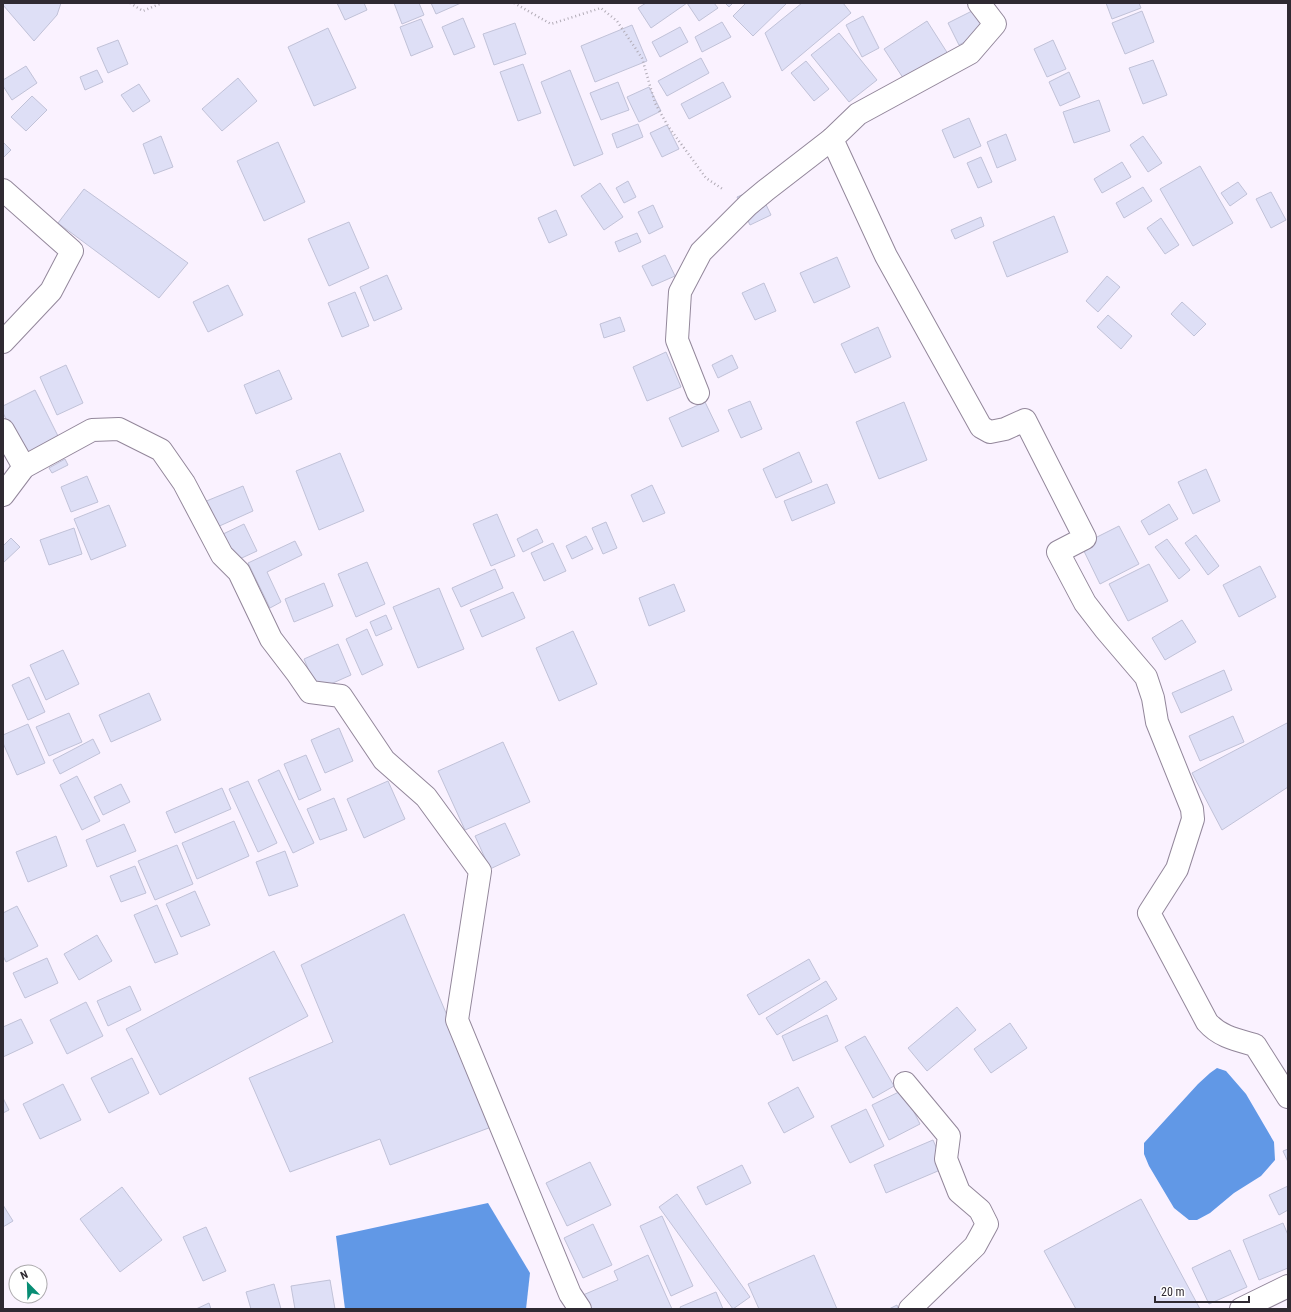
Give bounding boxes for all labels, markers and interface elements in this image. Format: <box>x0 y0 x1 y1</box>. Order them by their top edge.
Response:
north arrow <box>8 1264 48 1304</box>
text: N <box>19 1268 30 1283</box>
scale bar <box>1155 1278 1249 1304</box>
text: 20 m <box>1161 1285 1185 1299</box>

